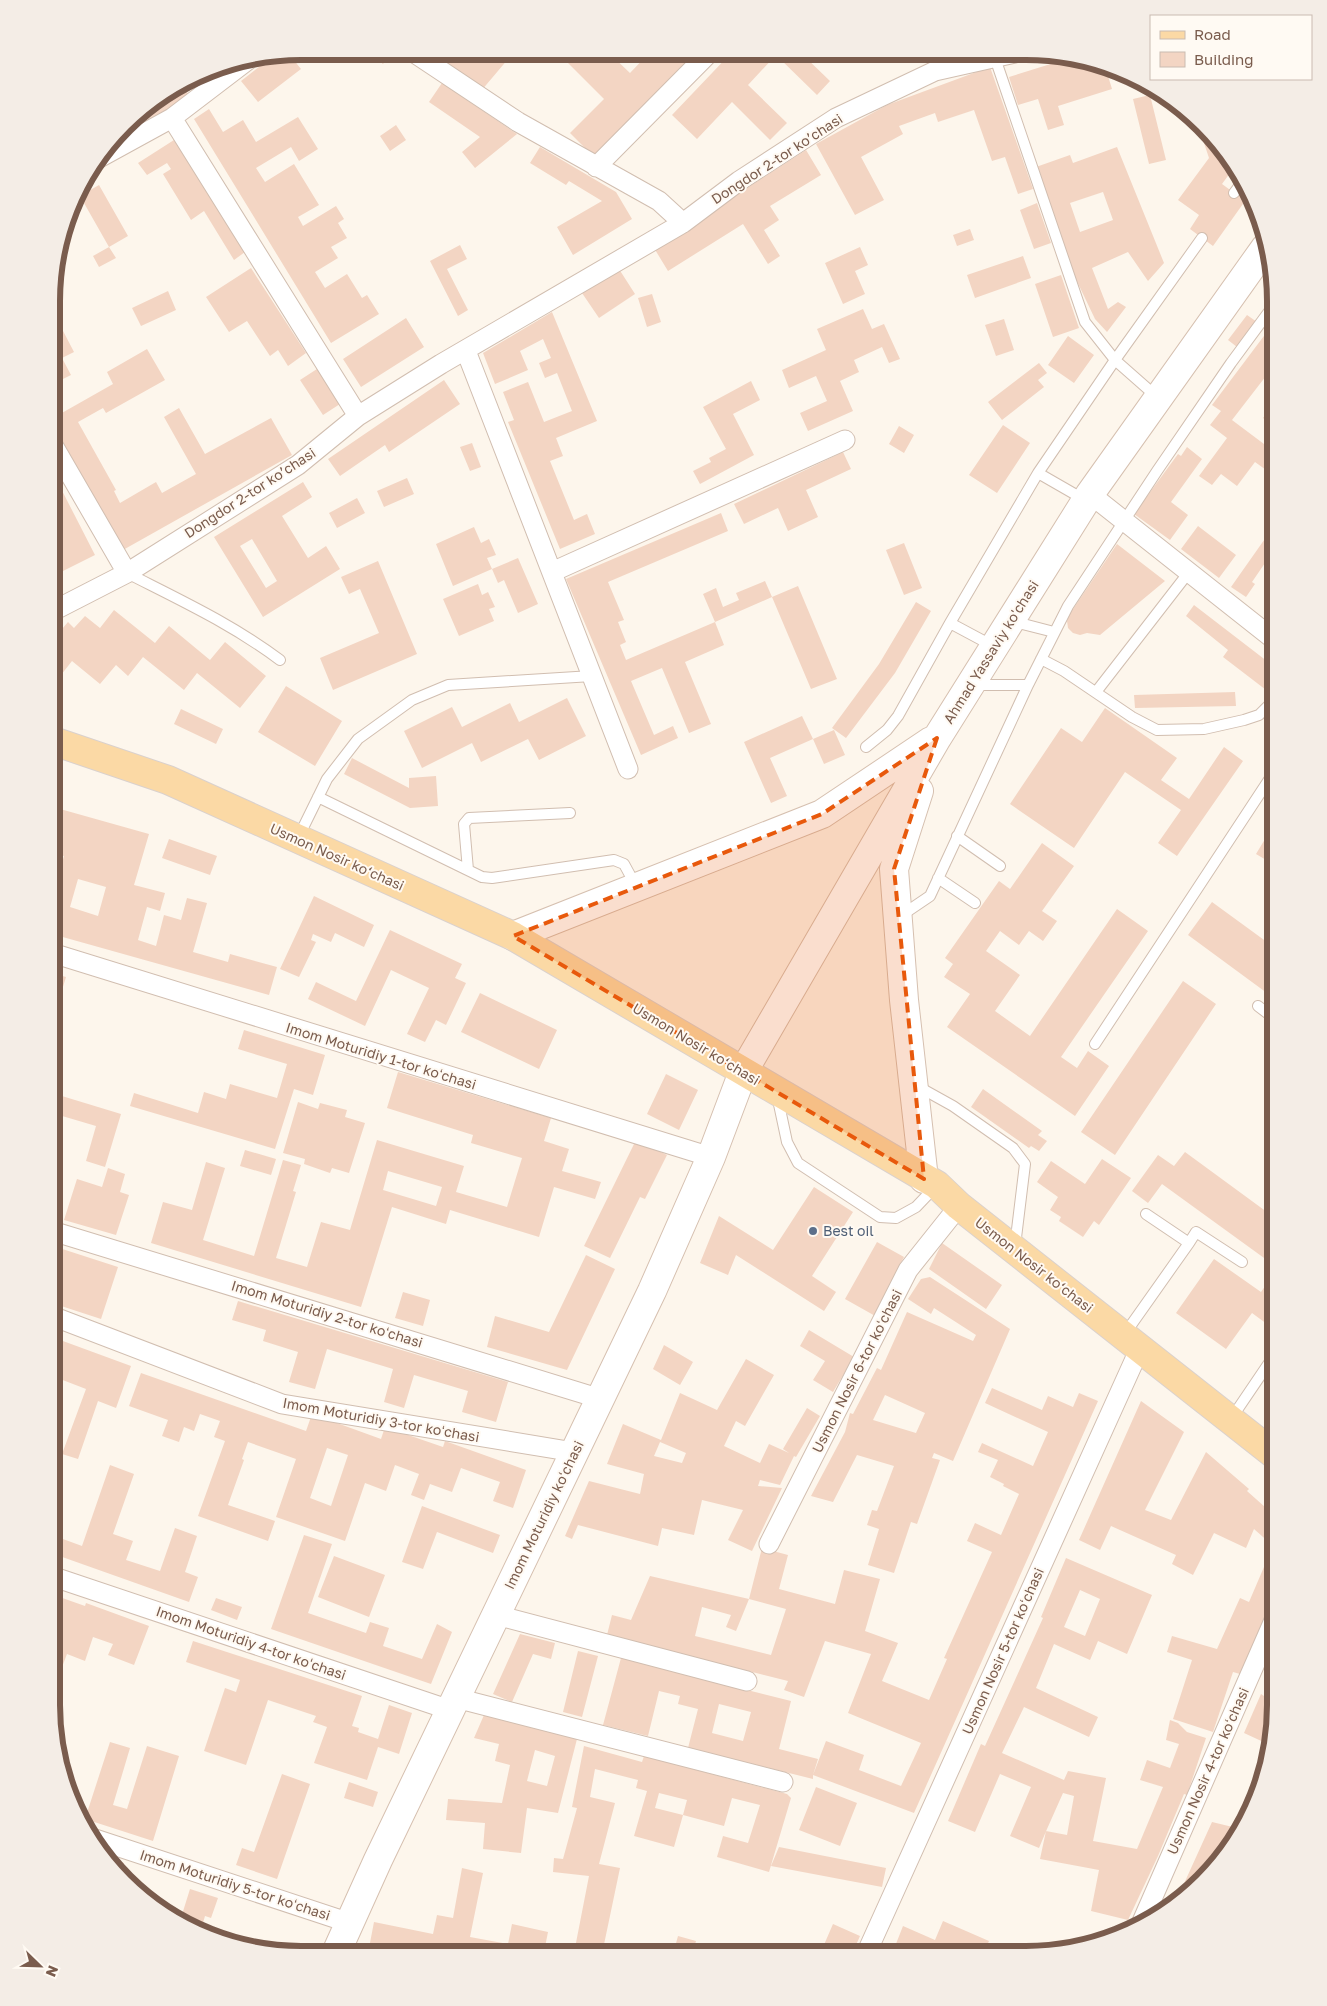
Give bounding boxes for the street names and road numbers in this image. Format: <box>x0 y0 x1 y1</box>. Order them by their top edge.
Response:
street label: Dongdor 2-tor koʼchasi <box>708 110 846 207</box>
street label: Dongdor 2-tor koʼchasi <box>181 444 319 541</box>
street label: Ahmad Yassaviy ko'chasi <box>939 577 1042 727</box>
street label: Usmon Nosir ko‘chasi <box>267 819 407 894</box>
street label: Usmon Nosir ko‘chasi <box>630 999 763 1088</box>
street label: Imom Moturidiy 1-tor koʻchasi <box>284 1018 478 1093</box>
street label: Usmon Nosir ko‘chasi <box>972 1213 1097 1316</box>
street label: Imom Moturidiy 2-tor koʻchasi <box>229 1276 425 1351</box>
street label: Usmon Nosir 6-tor koʻchasi <box>808 1286 905 1455</box>
street label: Imom Moturidiy 3-tor koʻchasi <box>281 1394 481 1445</box>
street label: Imom Moturidiy koʻchasi <box>500 1438 587 1592</box>
street label: Usmon Nosir 5-tor koʻchasi <box>958 1565 1047 1737</box>
street label: Imom Moturidiy 4-tor koʻchasi <box>154 1602 348 1683</box>
street label: Usmon Nosir 4-tor koʻchasi <box>1163 1685 1252 1857</box>
street label: Imom Moturidiy 5-tor koʻchasi <box>138 1846 333 1923</box>

